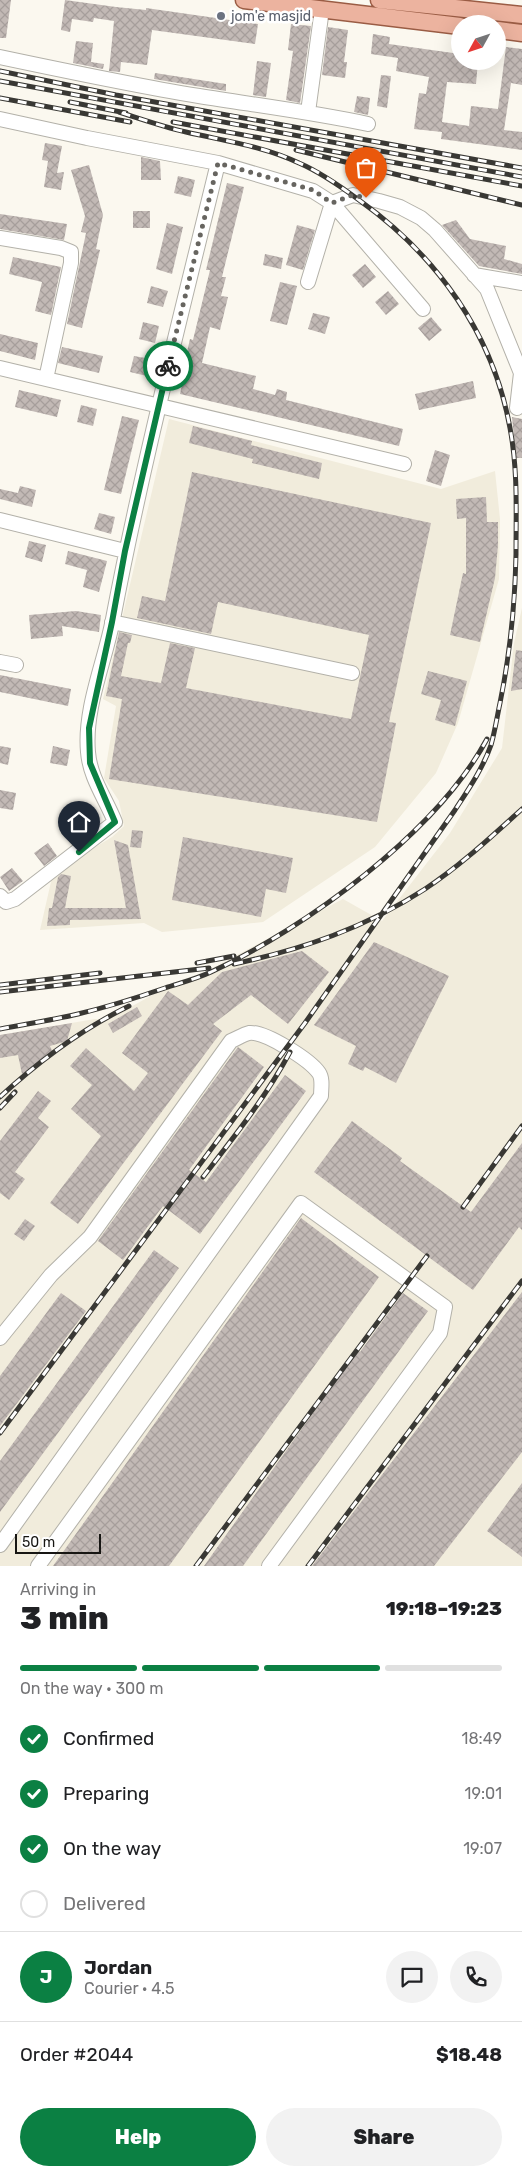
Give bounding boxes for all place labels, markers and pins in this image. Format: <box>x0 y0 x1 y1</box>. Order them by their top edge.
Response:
place label: jom'e masjid <box>230 8 311 25</box>
marker: jom'e masjid <box>215 10 227 22</box>
pin <box>345 147 387 198</box>
pin <box>58 801 100 852</box>

